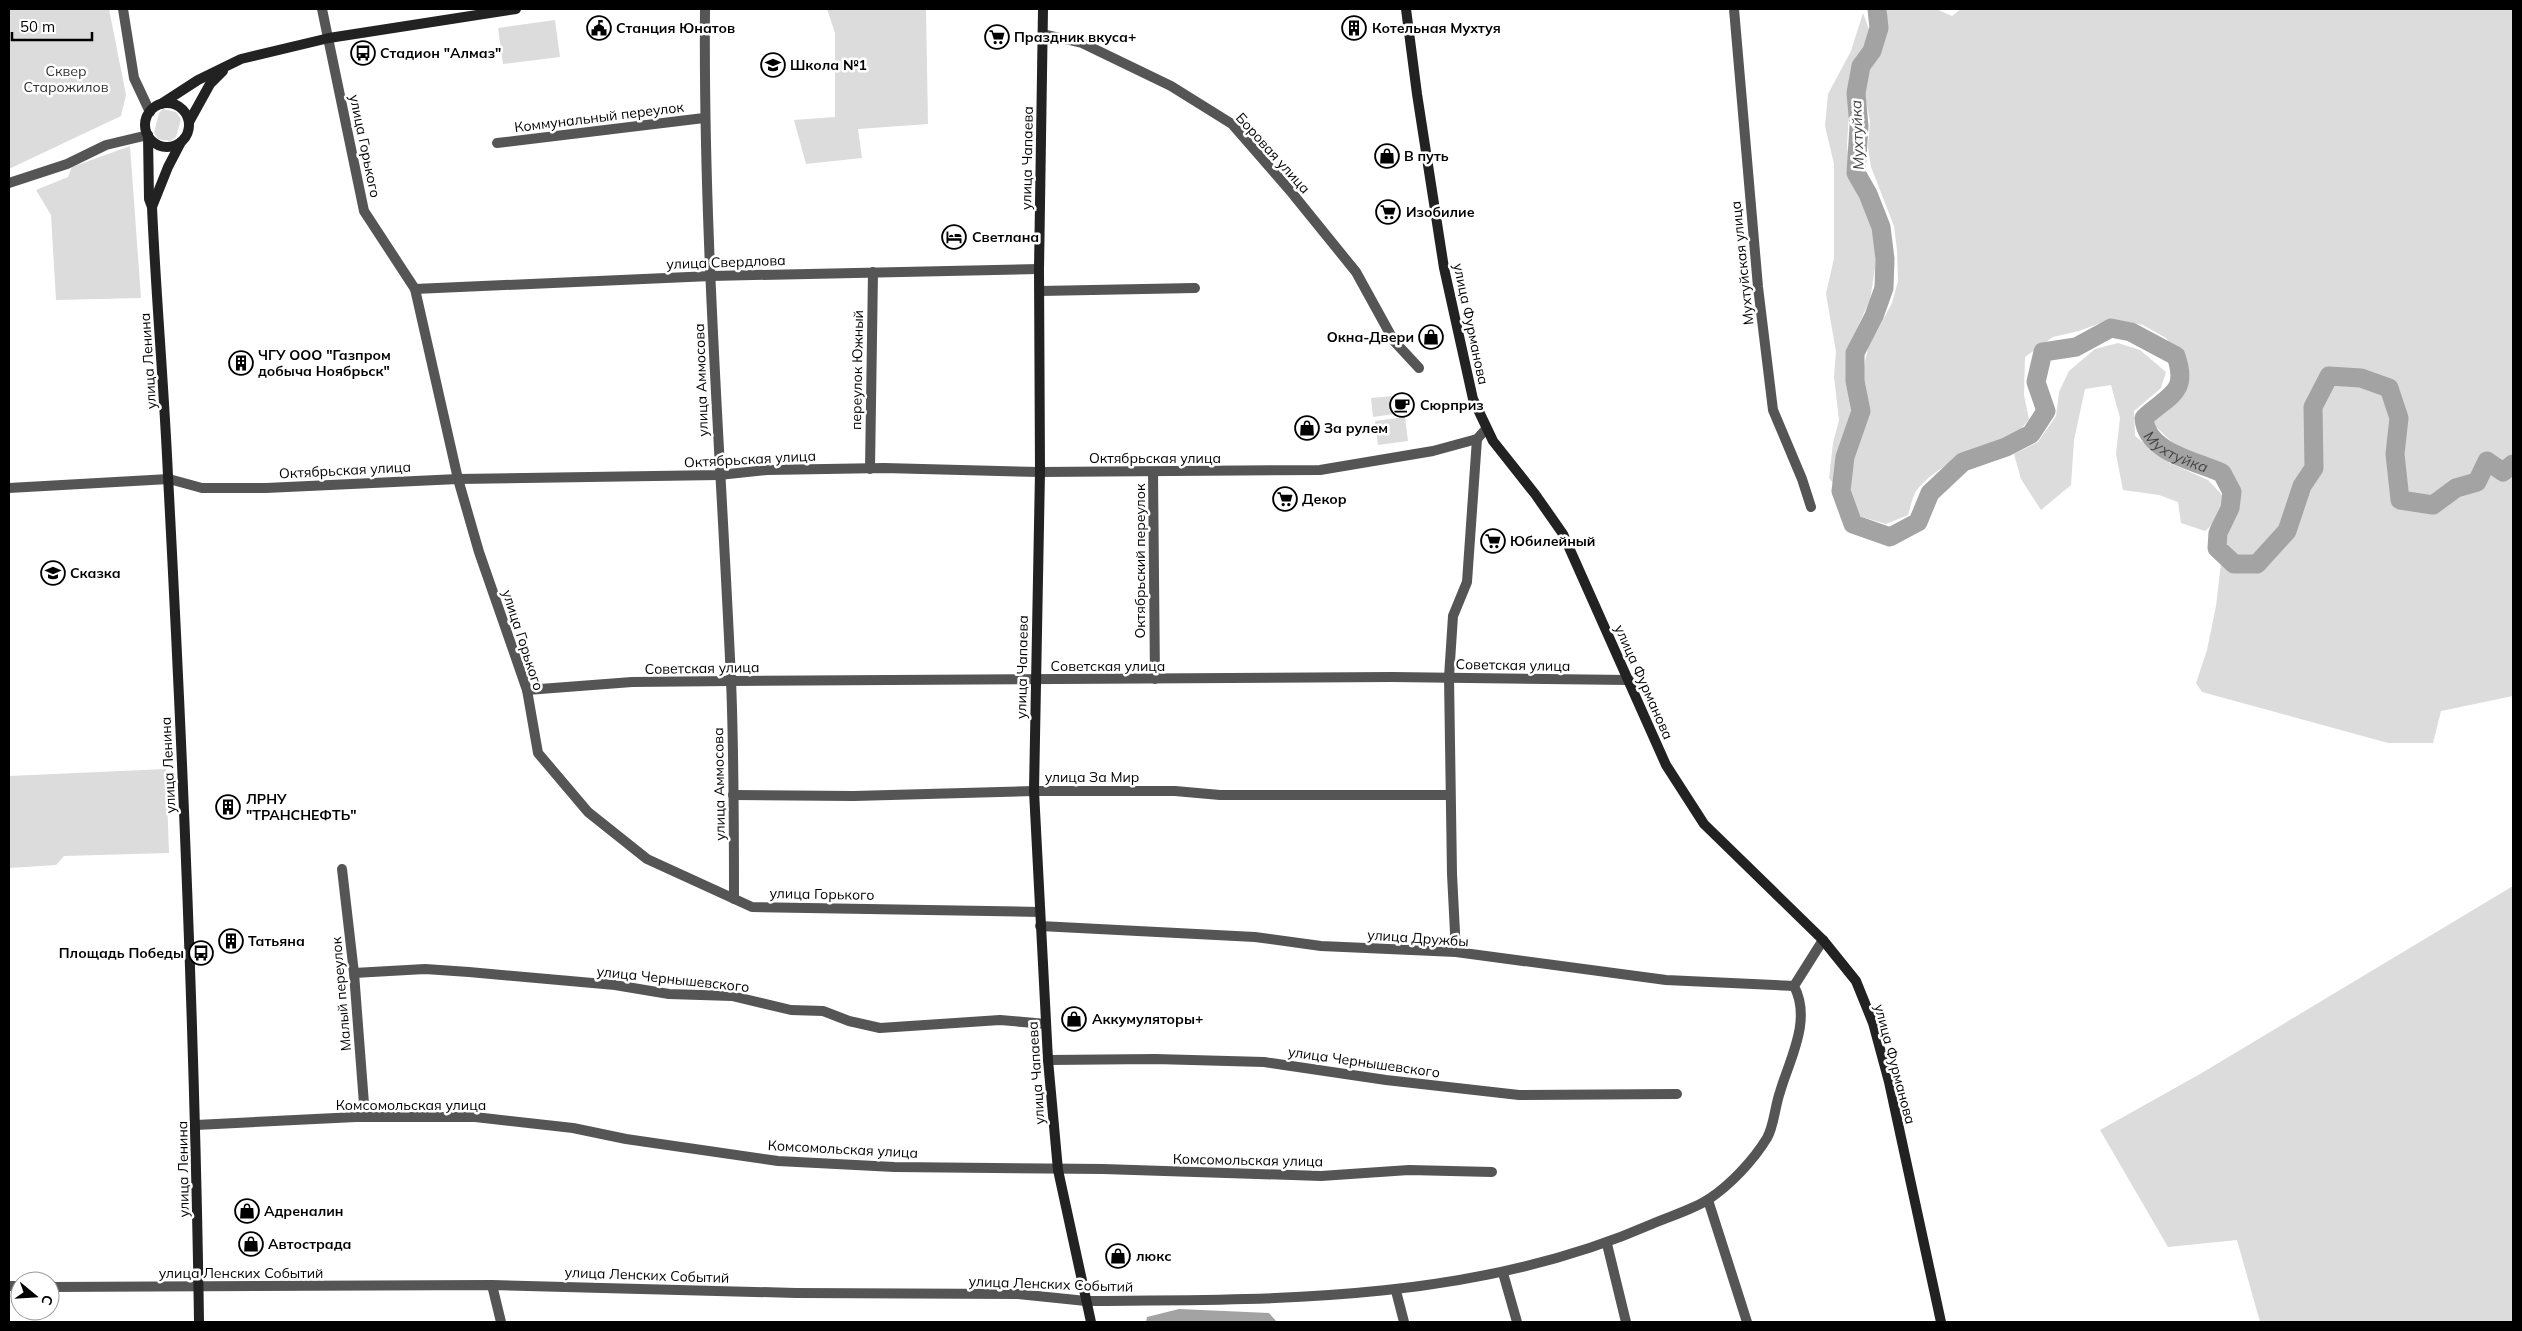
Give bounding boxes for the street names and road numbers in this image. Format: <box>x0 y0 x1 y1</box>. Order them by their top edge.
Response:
street label: улица Горького <box>345 93 385 199</box>
street label: Коммунальный переулок <box>513 98 685 136</box>
street label: улица Чапаева <box>1017 106 1037 210</box>
street label: Боровая улица <box>1232 109 1314 197</box>
street label: Мухтуйская улица <box>1727 200 1757 326</box>
street label: улица Свердлова <box>666 251 786 273</box>
street label: улица Фурманова <box>1449 262 1493 386</box>
street label: переулок Южный <box>847 310 867 430</box>
street label: улица Ленина <box>136 312 160 410</box>
street label: улица Аммосова <box>690 323 712 437</box>
street label: Октябрьская улица <box>684 447 816 471</box>
street label: Октябрьская улица <box>1089 449 1221 467</box>
street label: Октябрьская улица <box>279 458 411 482</box>
street label: Октябрьский переулок <box>1131 483 1149 639</box>
street label: улица Горького <box>498 587 548 693</box>
street label: улица Чапаева <box>1012 615 1032 719</box>
street label: улица Фурманова <box>1611 622 1677 742</box>
street label: Советская улица <box>1455 655 1571 675</box>
street label: Советская улица <box>1051 657 1165 675</box>
street label: Советская улица <box>644 658 760 678</box>
street label: улица Ленина <box>156 716 180 814</box>
street label: улица Аммосова <box>709 727 729 841</box>
street label: улица За Мир <box>1045 768 1139 786</box>
street label: улица Горького <box>769 884 875 904</box>
street label: улица Дружбы <box>1367 925 1469 951</box>
street label: Малый переулок <box>327 936 355 1052</box>
street label: улица Чернышевского <box>596 962 750 996</box>
street label: улица Фурманова <box>1870 1002 1920 1126</box>
street label: улица Чапаева <box>1023 1021 1049 1125</box>
street label: улица Чернышевского <box>1287 1042 1441 1082</box>
street label: Комсомольская улица <box>336 1096 486 1114</box>
street label: улица Ленина <box>173 1121 193 1217</box>
street label: Комсомольская улица <box>767 1136 919 1162</box>
street label: Комсомольская улица <box>1173 1150 1323 1170</box>
street label: улица Ленских Событий <box>564 1263 730 1287</box>
street label: улица Ленских Событий <box>159 1264 323 1282</box>
street label: улица Ленских Событий <box>968 1272 1134 1296</box>

